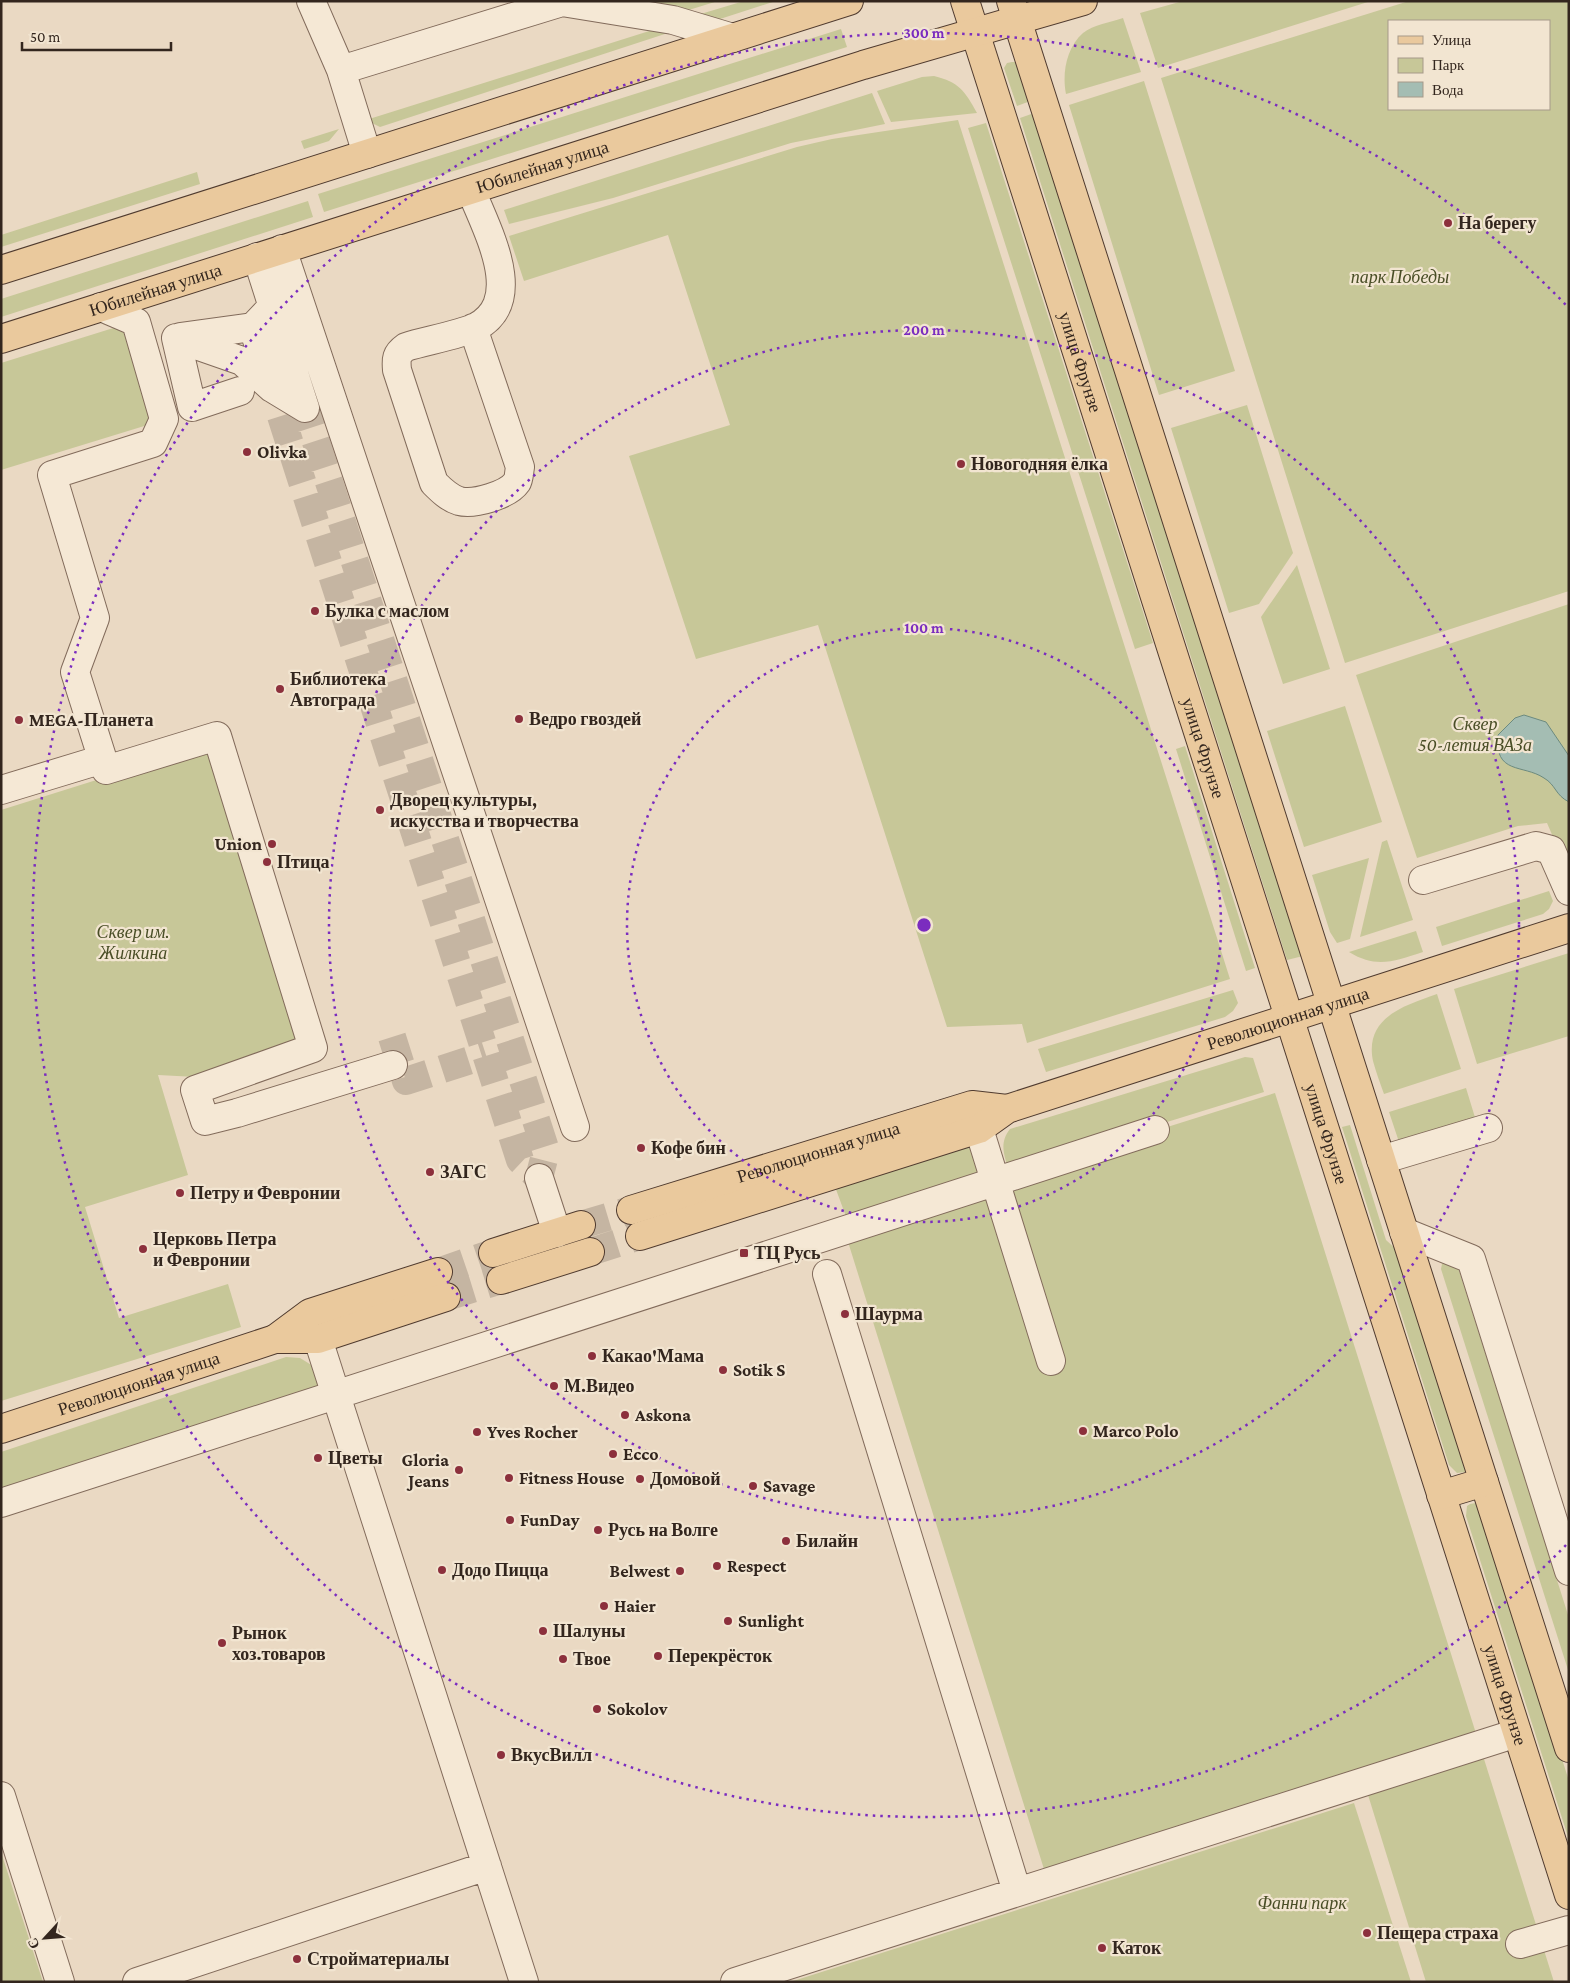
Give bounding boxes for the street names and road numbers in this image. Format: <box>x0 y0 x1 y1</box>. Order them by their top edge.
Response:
street label: Юбилейная улица <box>474 137 611 197</box>
street label: Юбилейная улица <box>87 260 224 320</box>
street label: улица Фрунзе <box>1055 309 1106 415</box>
street label: улица Фрунзе <box>1178 695 1229 801</box>
street label: Революционная улица <box>1204 983 1371 1054</box>
street label: улица Фрунзе <box>1301 1081 1352 1187</box>
street label: Революционная улица <box>735 1118 902 1187</box>
street label: Революционная улица <box>55 1348 222 1420</box>
street label: улица Фрунзе <box>1480 1642 1531 1748</box>

